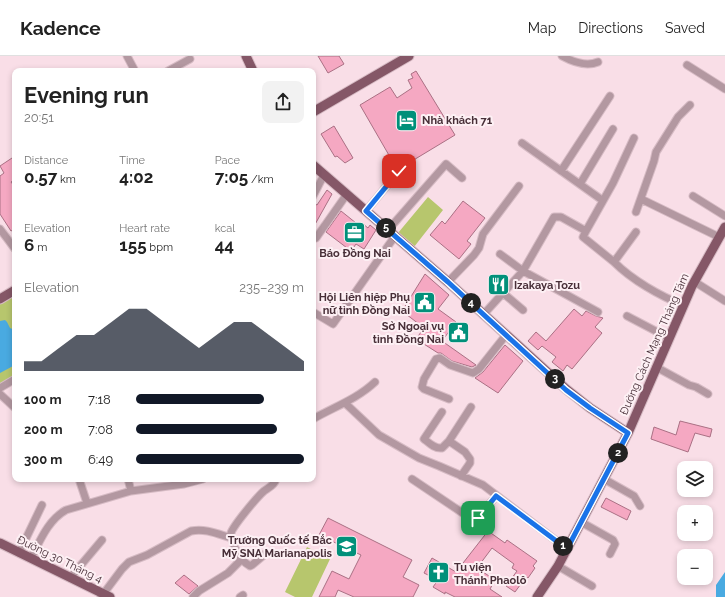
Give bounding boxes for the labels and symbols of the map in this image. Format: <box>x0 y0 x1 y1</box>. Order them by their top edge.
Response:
hotel icon: Nhà khách 71 <box>394 107 420 133</box>
place label: Nhà khách 71 <box>422 114 493 127</box>
pin <box>382 154 416 188</box>
pin: 5 <box>376 218 396 238</box>
office icon: Báo Đồng Nai <box>342 220 368 246</box>
place label: Báo Đồng Nai <box>319 247 391 260</box>
street label: Đường Cách Mạng Tháng Tám <box>617 271 692 417</box>
restaurant icon: Izakaya Tozu <box>486 272 512 298</box>
place label: Izakaya Tozu <box>514 279 580 292</box>
public building icon: Hội Liên hiệp Phụ nữ tỉnh Đồng Nai <box>412 290 438 316</box>
place label: Hội Liên hiệp Phụ nữ tỉnh Đồng Nai <box>319 291 410 317</box>
pin: 4 <box>461 293 481 313</box>
public building icon: Sở Ngoại vụ tỉnh Đồng Nai <box>446 319 472 345</box>
place label: Sở Ngoại vụ tỉnh Đồng Nai <box>373 320 444 346</box>
pin: 3 <box>545 369 565 389</box>
pin: 2 <box>608 443 628 463</box>
pin <box>461 501 495 535</box>
street label: Đường 30 Tháng 4 <box>15 533 105 586</box>
school or university icon: Trường Quốc tế Bắc Mỹ SNA Marianapolis <box>334 533 360 559</box>
place label: Trường Quốc tế Bắc Mỹ SNA Marianapolis <box>222 534 333 560</box>
pin: 1 <box>553 536 573 556</box>
church icon: Tu viện Thánh Phaolô <box>426 560 452 586</box>
place label: Tu viện Thánh Phaolô <box>454 561 527 587</box>

